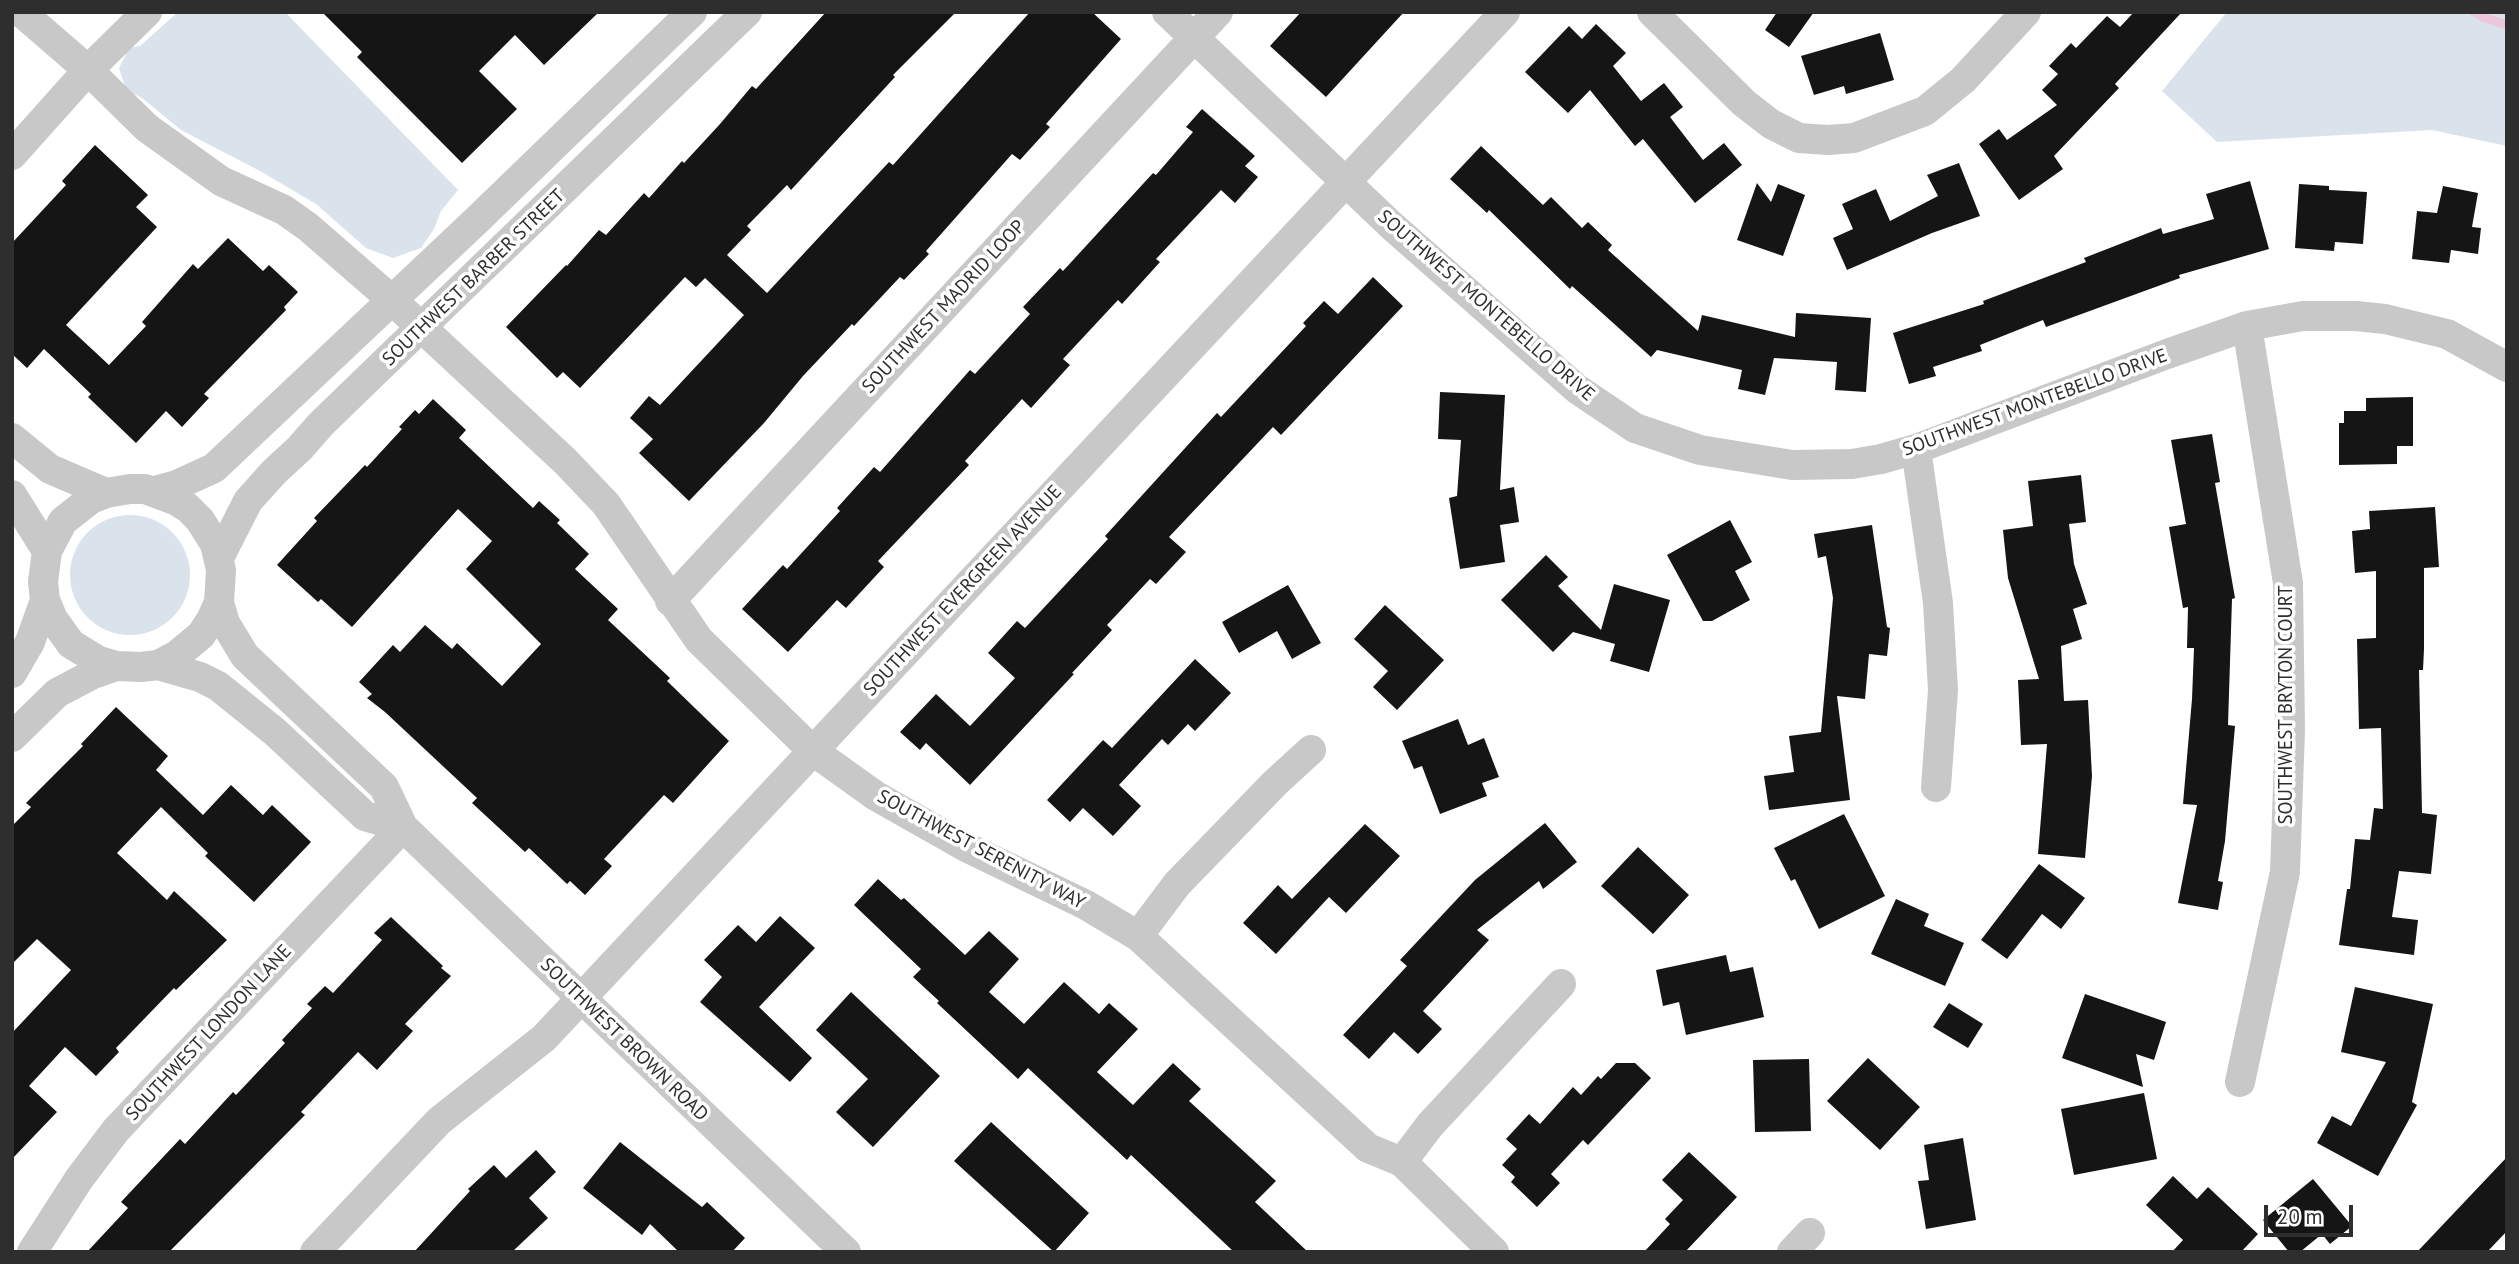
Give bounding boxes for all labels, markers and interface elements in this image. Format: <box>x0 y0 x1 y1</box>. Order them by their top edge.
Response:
street label: SOUTHWEST BARBER STREET <box>378 185 570 371</box>
street label: SOUTHWEST MONTEBELLO DRIVE <box>1373 206 1599 406</box>
street label: SOUTHWEST MADRID LOOP <box>858 216 1030 398</box>
street label: SOUTHWEST MONTEBELLO DRIVE <box>1900 344 2170 462</box>
street label: SOUTHWEST EVERGREEN AVENUE <box>859 481 1067 701</box>
street label: SOUTHWEST BRYTON COURT <box>2276 586 2298 824</box>
street label: SOUTHWEST SERENITY WAY <box>873 785 1089 915</box>
street label: SOUTHWEST LONDON LANE <box>122 940 296 1126</box>
street label: SOUTHWEST BROWN ROAD <box>535 954 713 1126</box>
scale bar <box>2267 1190 2356 1234</box>
text: 20 m <box>2277 1203 2323 1230</box>

